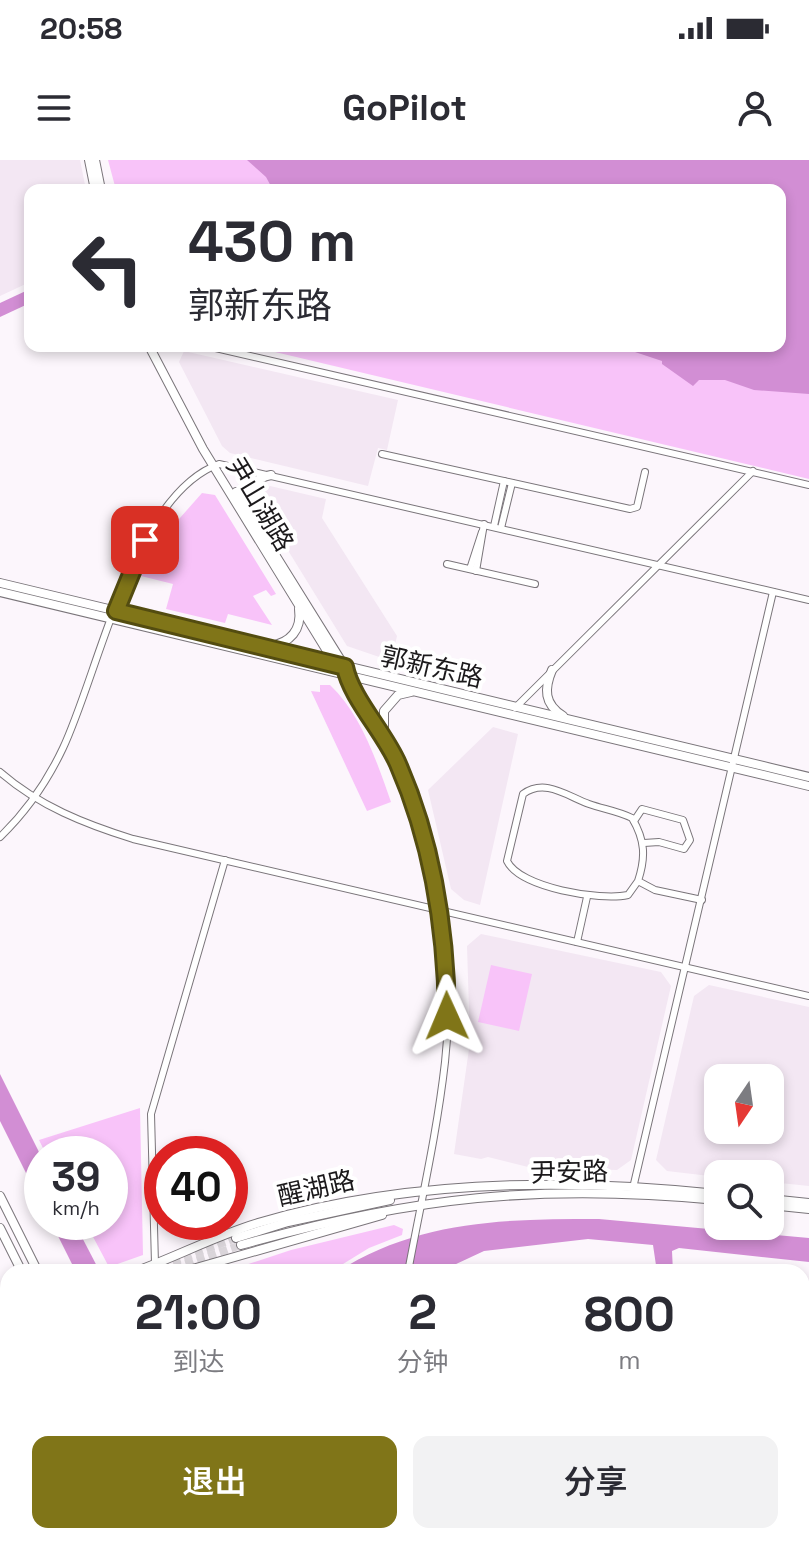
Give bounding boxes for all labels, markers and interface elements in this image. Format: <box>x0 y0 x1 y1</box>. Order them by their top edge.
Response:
text: 20:58 <box>40 9 122 48</box>
text: GoPilot <box>342 85 467 131</box>
icon: menu <box>32 86 76 130</box>
icon: person <box>733 86 777 130</box>
text: 430 m <box>188 206 356 277</box>
icon: left <box>56 216 160 320</box>
text: 郭新东路 <box>188 283 332 329</box>
street label: 尹山湖路 <box>219 451 301 557</box>
pin <box>111 506 179 574</box>
icon: arrive <box>123 518 167 562</box>
street label: 郭新东路 <box>378 639 486 695</box>
position arrow <box>405 974 489 1058</box>
north arrow <box>704 1064 784 1144</box>
map controls <box>704 1064 784 1240</box>
speed limit sign: 40 <box>144 1136 248 1240</box>
text: 39 <box>51 1152 101 1203</box>
street label: 尹安路 <box>530 1154 608 1190</box>
button: search <box>704 1160 784 1240</box>
street label: 醒湖路 <box>274 1163 358 1213</box>
text: km/h <box>52 1195 100 1221</box>
text: 21:00 <box>135 1282 262 1343</box>
text: 2 <box>409 1282 437 1343</box>
text: 800 <box>584 1284 675 1345</box>
text: m <box>618 1343 641 1377</box>
text: 到达 <box>172 1345 224 1379</box>
text: 分钟 <box>397 1345 449 1379</box>
button: 退出 <box>32 1436 397 1528</box>
button: 分享 <box>413 1436 778 1528</box>

